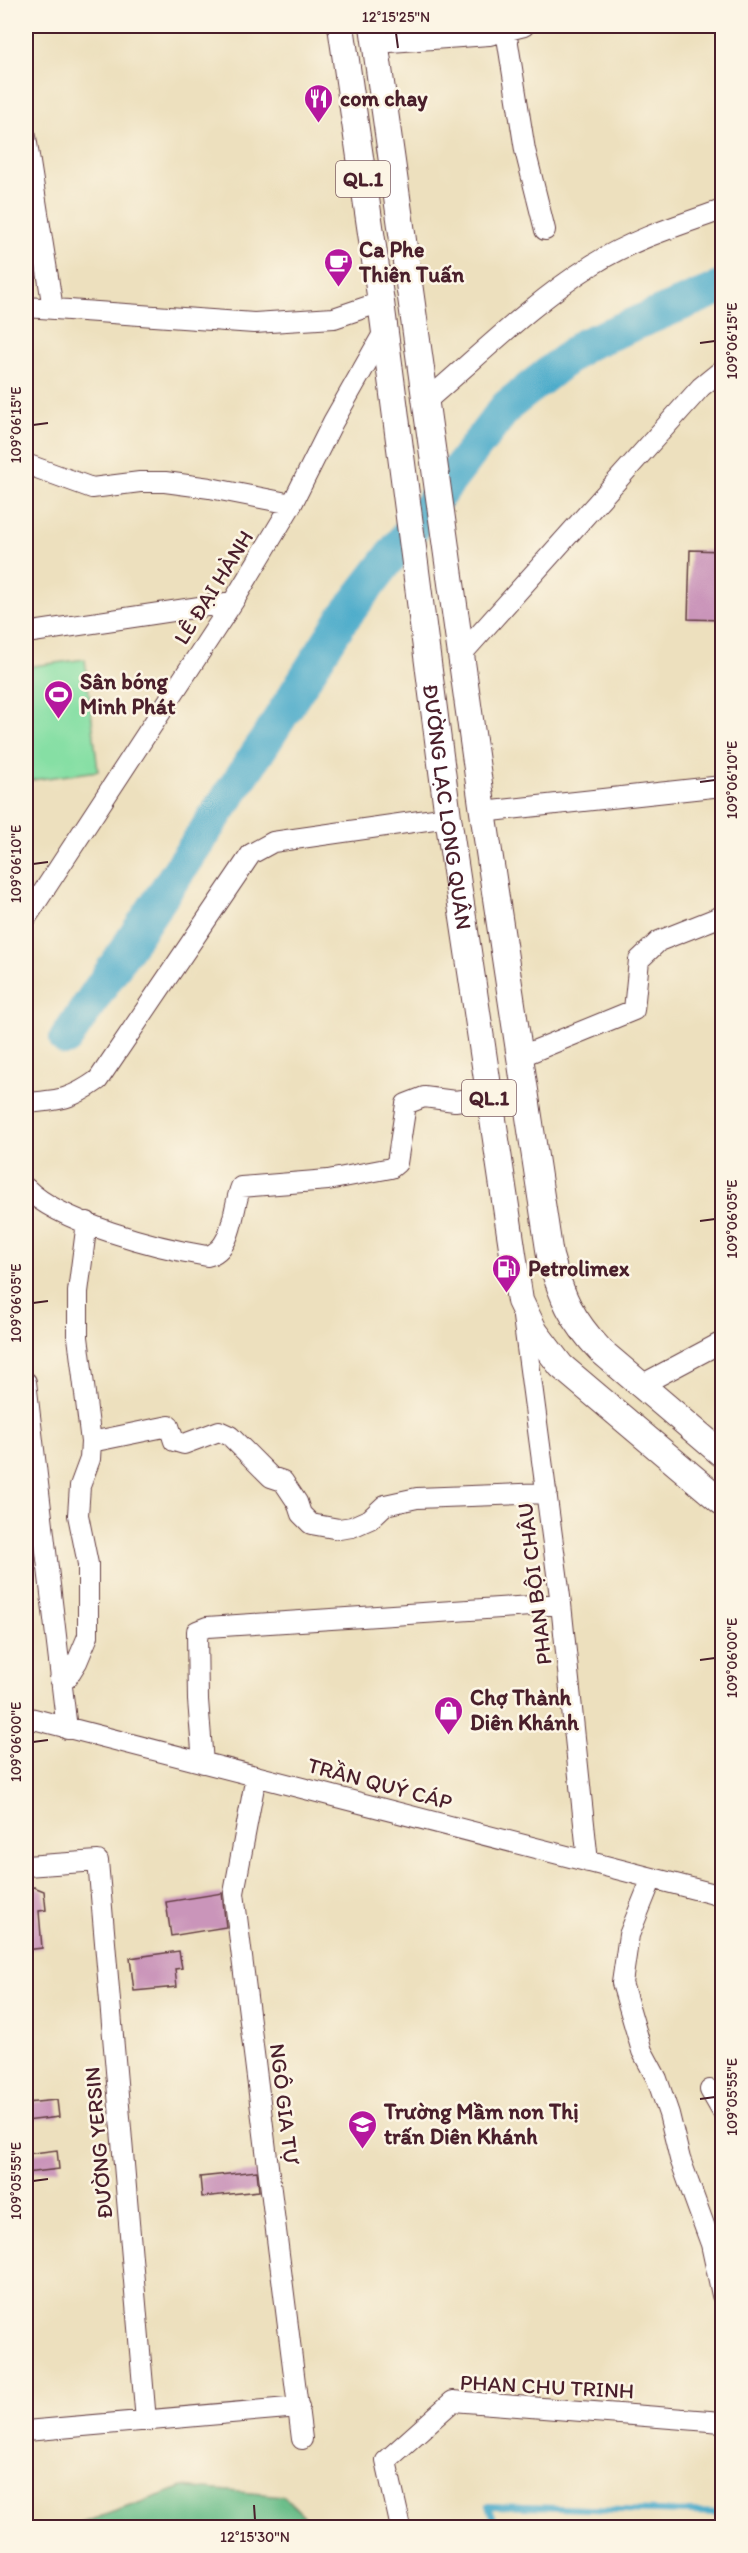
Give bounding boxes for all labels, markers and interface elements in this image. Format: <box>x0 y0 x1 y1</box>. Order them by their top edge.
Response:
text: 12°15'25"N <box>362 8 430 26</box>
restaurant icon: com chay <box>303 82 335 124</box>
place label: com chay <box>340 85 428 112</box>
road number: QL.1 <box>336 161 390 197</box>
place label: Ca Phe Thiên Tuấn <box>358 236 465 288</box>
cafe icon: Ca Phe Thiên Tuấn <box>322 246 354 288</box>
text: 109°06'15"E <box>723 302 741 380</box>
text: 109°06'15"E <box>7 386 25 464</box>
street label: LÊ ĐẠI HÀNH <box>168 525 259 649</box>
place label: Sân bóng Minh Phát <box>80 668 176 720</box>
sports icon: Sân bóng Minh Phát <box>43 678 75 720</box>
street label: ĐƯỜNG LẠC LONG QUÂN <box>417 682 478 931</box>
text: 109°06'10"E <box>723 741 741 819</box>
text: 109°06'10"E <box>7 825 25 903</box>
road number: QL.1 <box>462 1080 516 1116</box>
text: 109°06'05"E <box>723 1179 741 1259</box>
fuel station icon: Petrolimex <box>491 1252 523 1294</box>
place label: Petrolimex <box>528 1255 630 1282</box>
text: 109°06'05"E <box>7 1263 25 1343</box>
street label: PHAN BỘI CHÂU <box>511 1501 558 1666</box>
text: 109°06'00"E <box>723 1618 741 1698</box>
place label: Chợ Thành Diên Khánh <box>470 1684 580 1736</box>
shop icon: Chợ Thành Diên Khánh <box>433 1694 465 1736</box>
text: 109°06'00"E <box>7 1702 25 1782</box>
street label: TRẦN QUÝ CÁP <box>305 1751 456 1816</box>
street label: NGÔ GIA TỰ <box>264 2042 305 2167</box>
text: 109°05'55"E <box>723 2058 741 2136</box>
street label: ĐƯỜNG YERSIN <box>78 2066 119 2220</box>
place label: Trường Mầm non Thị trấn Diên Khánh <box>383 2098 579 2150</box>
school or university icon: Trường Mầm non Thị trấn Diên Khánh <box>347 2108 379 2150</box>
text: 109°05'55"E <box>7 2142 25 2220</box>
street label: PHAN CHU TRINH <box>459 2368 635 2405</box>
text: 12°15'30"N <box>220 2528 290 2546</box>

